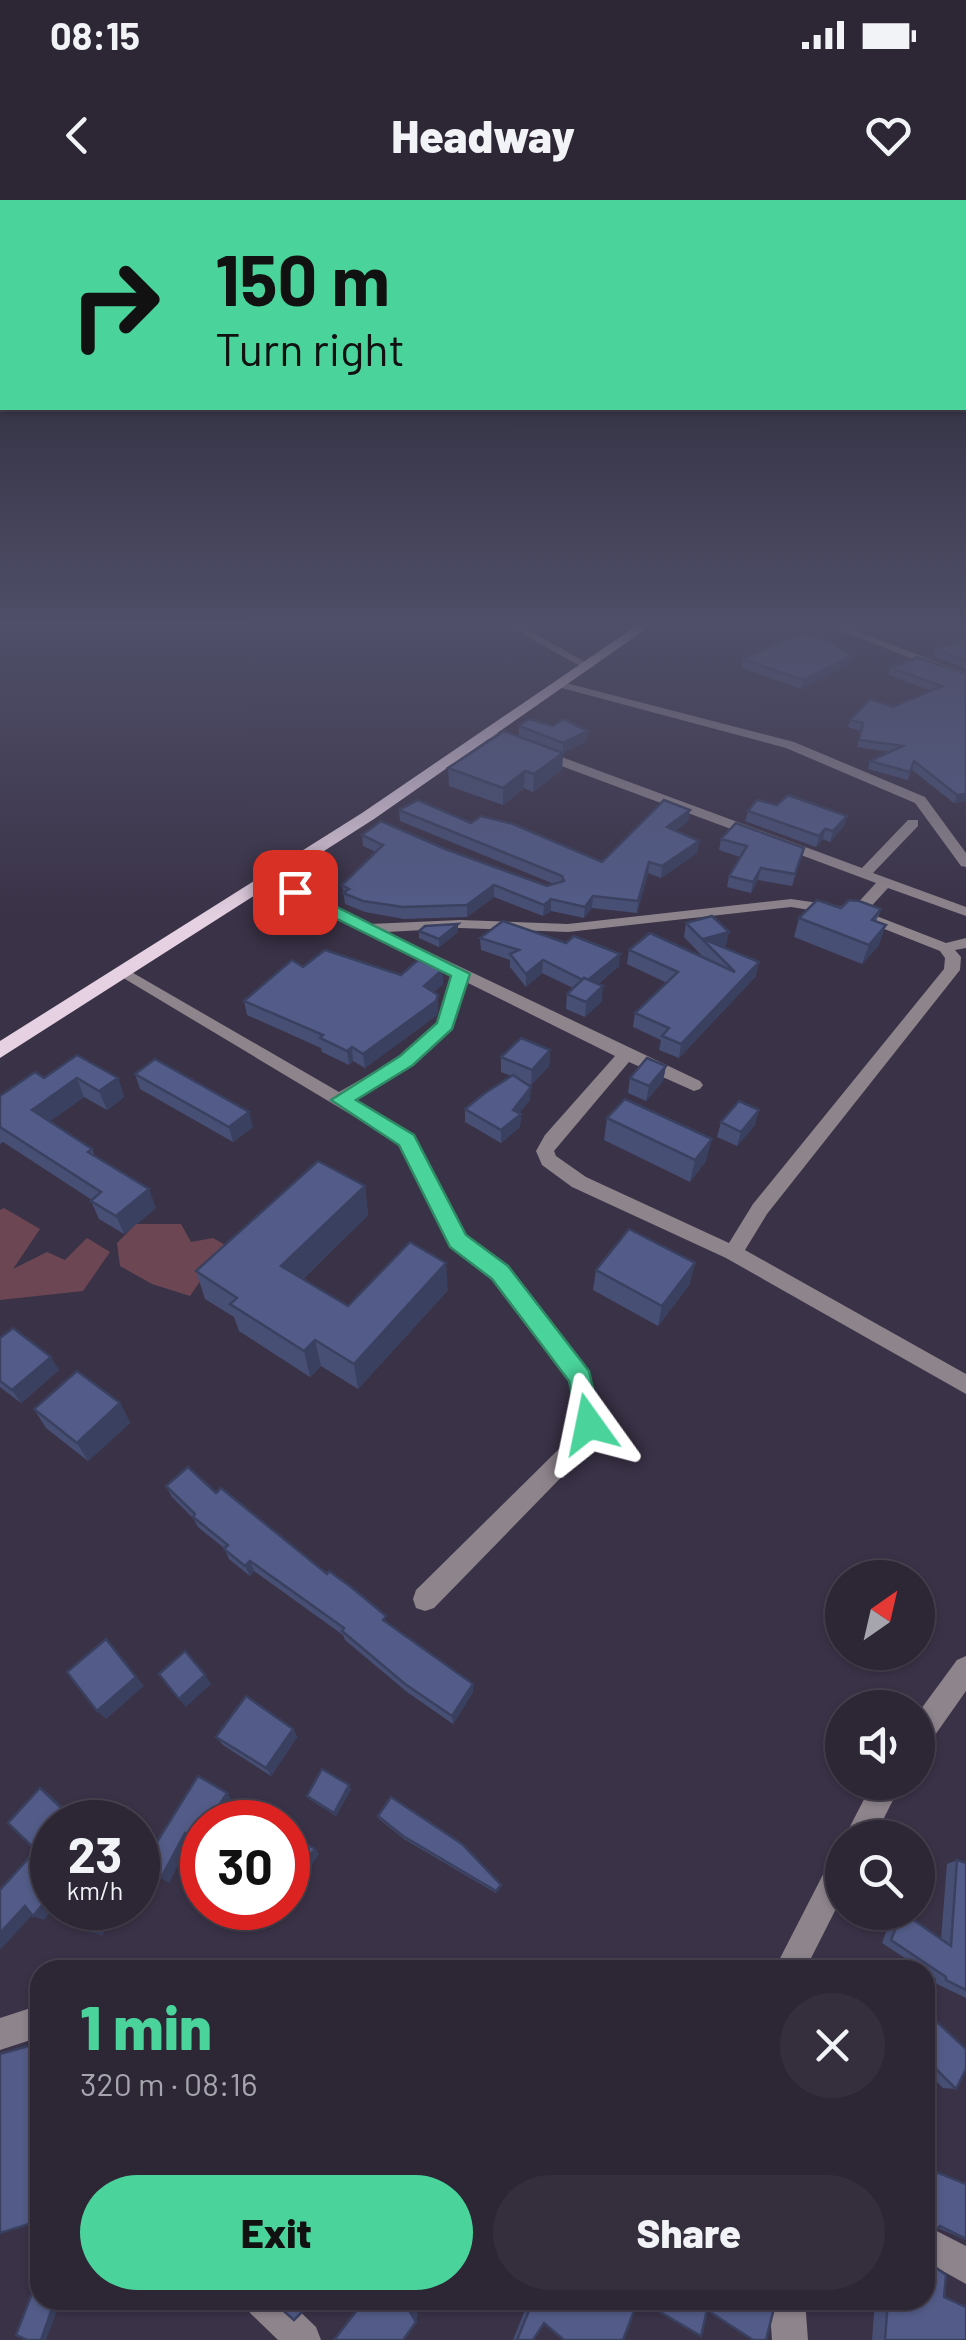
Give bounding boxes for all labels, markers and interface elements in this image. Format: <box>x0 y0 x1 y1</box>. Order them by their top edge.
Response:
text: 08:15 <box>50 12 140 58</box>
icon: back <box>50 108 105 163</box>
text: Headway <box>391 108 575 162</box>
icon: heart <box>861 108 916 163</box>
text: 150 m <box>215 236 390 320</box>
icon: right <box>50 240 180 370</box>
text: Turn right <box>215 321 405 375</box>
pin <box>253 850 338 935</box>
icon: arrive <box>268 865 323 920</box>
position arrow <box>537 1372 641 1476</box>
north arrow <box>825 1560 935 1670</box>
map controls <box>825 1560 935 1930</box>
button: sound <box>825 1690 935 1800</box>
speed limit sign: 30 <box>180 1800 310 1930</box>
button: search <box>825 1820 935 1930</box>
text: 23 <box>68 1823 122 1883</box>
text: km/h <box>67 1875 123 1905</box>
text: 1 min <box>80 1990 212 2062</box>
button: close <box>780 1993 885 2098</box>
text: 320 m · 08:16 <box>80 2064 257 2102</box>
button: Exit <box>80 2175 473 2290</box>
button: Share <box>493 2175 885 2290</box>

